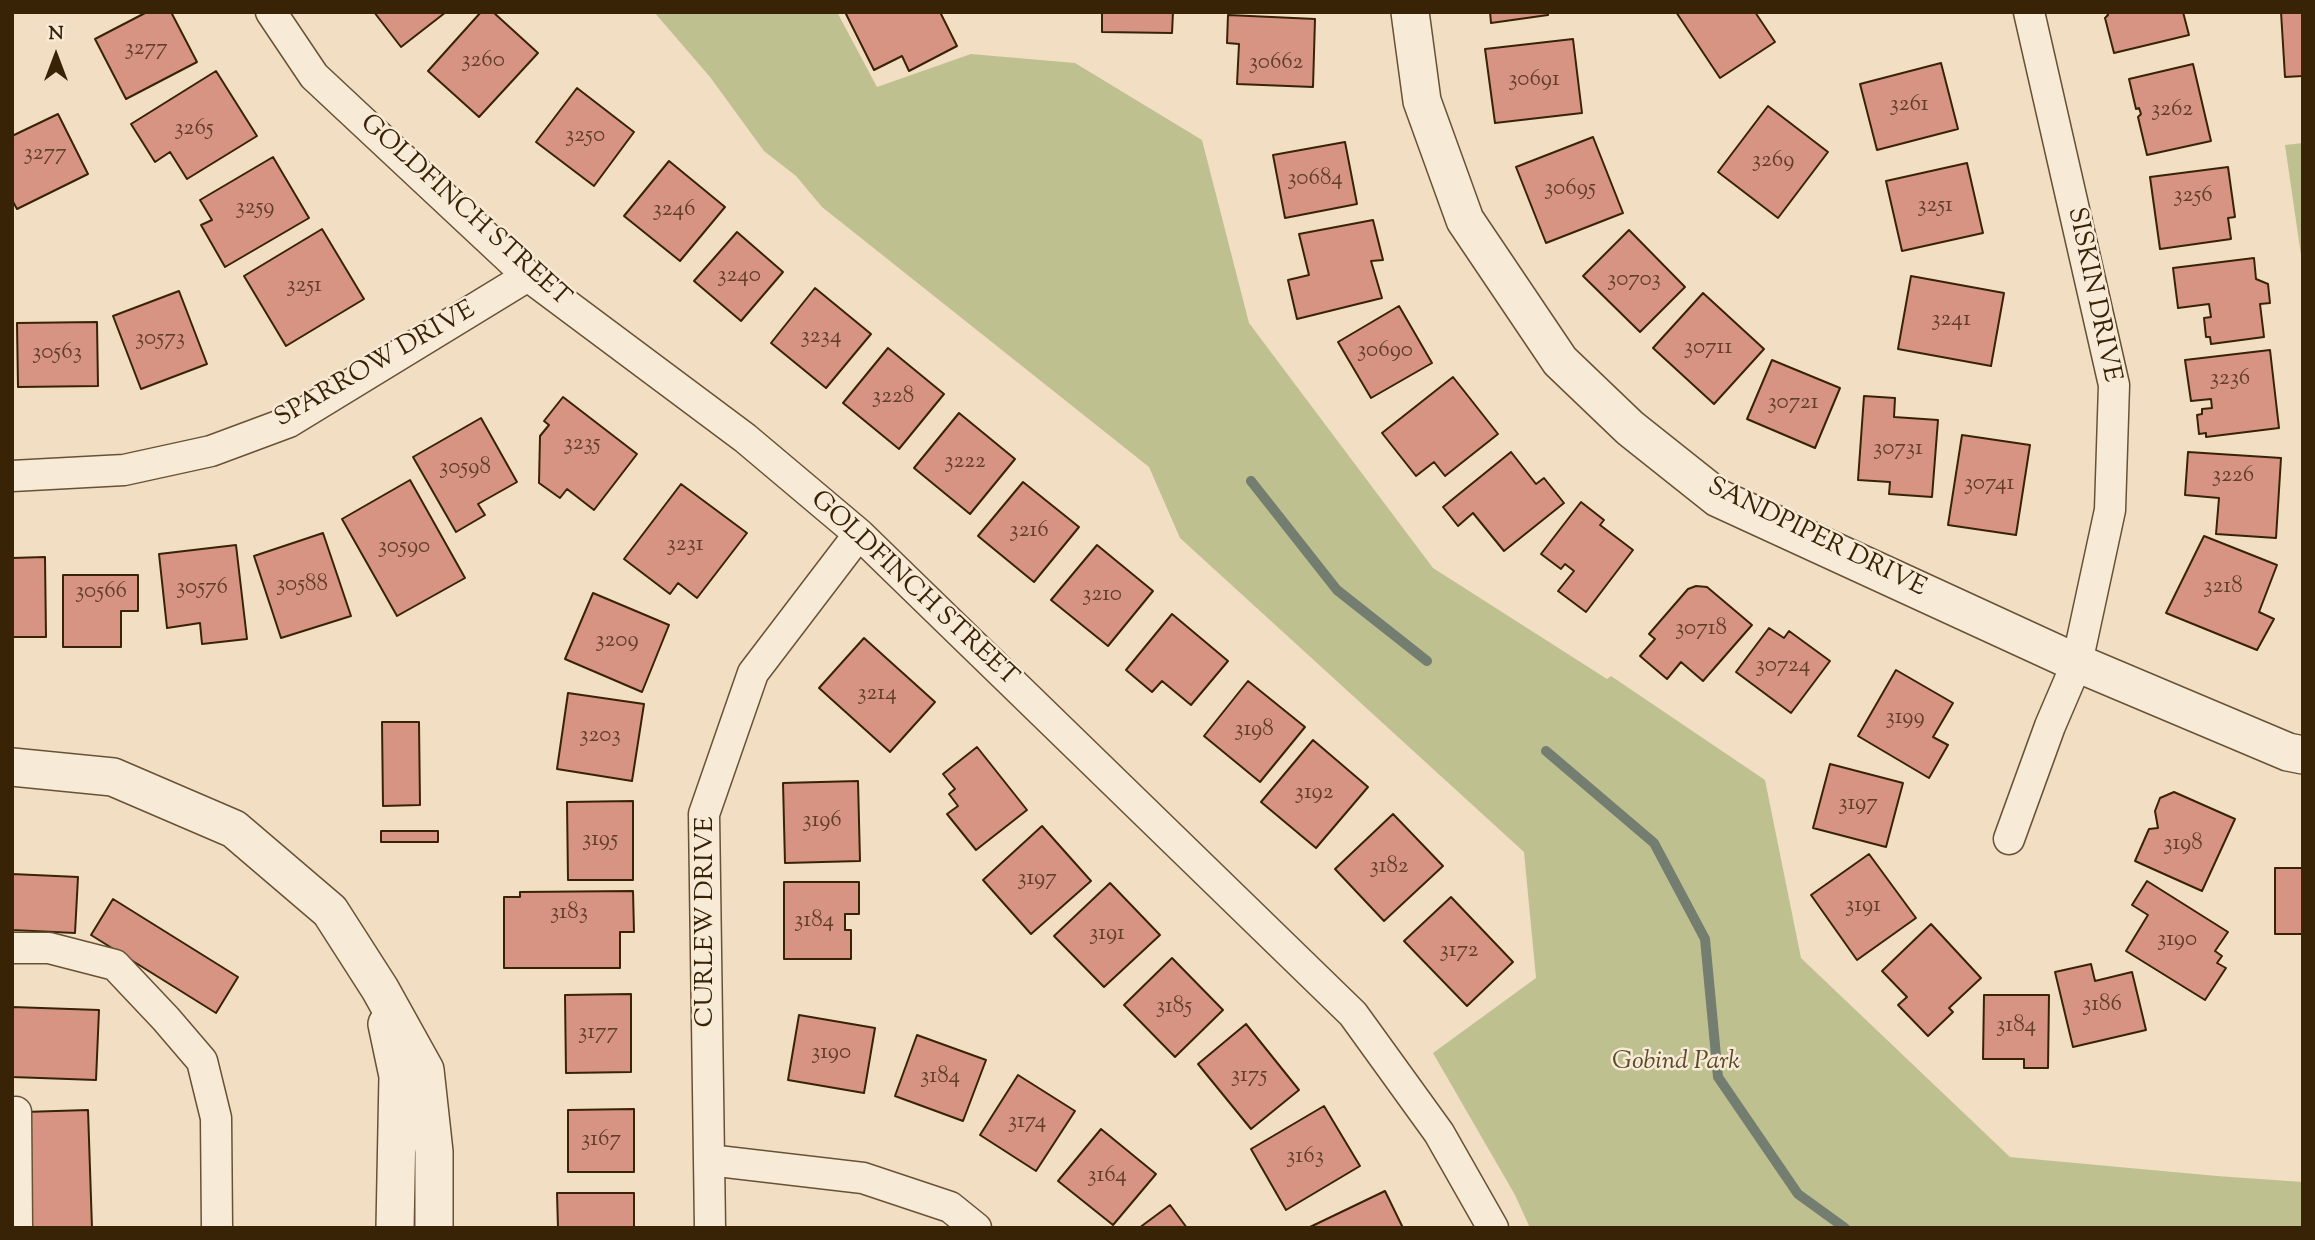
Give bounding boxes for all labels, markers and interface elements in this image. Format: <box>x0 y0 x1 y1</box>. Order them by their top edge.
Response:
north arrow <box>21 21 91 91</box>
text: N <box>48 21 64 48</box>
house number: 3277 <box>124 36 168 64</box>
house number: 3260 <box>461 48 505 76</box>
house number: 30662 <box>1249 50 1303 78</box>
house number: 30691 <box>1508 67 1560 95</box>
house number: 3261 <box>1889 92 1929 120</box>
house number: 3262 <box>2151 97 2193 125</box>
street label: GOLDFINCH STREET <box>352 109 576 315</box>
house number: 3265 <box>174 116 214 144</box>
house number: 3250 <box>565 123 605 151</box>
house number: 3277 <box>23 141 67 169</box>
house number: 3269 <box>1752 148 1794 176</box>
house number: 30684 <box>1287 166 1343 194</box>
house number: 30695 <box>1544 176 1596 204</box>
house number: 3256 <box>2173 183 2213 211</box>
house number: 3251 <box>1917 193 1953 221</box>
house number: 3259 <box>235 195 275 223</box>
house number: 3246 <box>653 197 695 225</box>
street label: SISKIN DRIVE <box>2058 205 2126 385</box>
house number: 3240 <box>717 263 761 291</box>
house number: 30703 <box>1607 267 1661 295</box>
house number: 3251 <box>286 273 322 301</box>
street label: SPARROW DRIVE <box>270 296 482 436</box>
house number: 3241 <box>1931 307 1971 335</box>
house number: 3234 <box>801 324 841 352</box>
house number: 30573 <box>135 326 185 354</box>
house number: 30711 <box>1684 335 1732 363</box>
house number: 30690 <box>1357 338 1413 366</box>
house number: 30563 <box>32 340 82 368</box>
house number: 3236 <box>2210 366 2250 394</box>
house number: 3228 <box>872 384 914 412</box>
house number: 30721 <box>1767 390 1819 418</box>
house number: 3235 <box>563 431 601 459</box>
house number: 30731 <box>1873 436 1923 464</box>
house number: 3222 <box>944 449 986 477</box>
house number: 30598 <box>439 455 491 483</box>
house number: 3226 <box>2212 463 2254 491</box>
house number: 30741 <box>1964 471 2014 499</box>
street label: SANDPIPER DRIVE <box>1702 472 1930 606</box>
street label: GOLDFINCH STREET <box>803 486 1023 694</box>
house number: 3216 <box>1009 518 1049 546</box>
house number: 3231 <box>666 532 704 560</box>
house number: 30590 <box>378 534 430 562</box>
house number: 30588 <box>276 572 328 600</box>
house number: 3218 <box>2203 574 2243 602</box>
house number: 30576 <box>176 575 228 603</box>
house number: 30566 <box>75 579 127 607</box>
house number: 3210 <box>1082 582 1122 610</box>
house number: 30718 <box>1675 616 1727 644</box>
house number: 3209 <box>595 628 639 656</box>
house number: 30724 <box>1756 653 1810 681</box>
house number: 3214 <box>857 681 897 709</box>
house number: 3199 <box>1885 705 1925 733</box>
house number: 3198 <box>1234 717 1274 745</box>
house number: 3203 <box>579 723 621 751</box>
house number: 3192 <box>1295 780 1333 808</box>
house number: 3197 <box>1838 791 1878 819</box>
house number: 3196 <box>802 808 842 836</box>
street label: CURLEW DRIVE <box>692 816 724 1028</box>
house number: 3195 <box>582 827 618 855</box>
house number: 3198 <box>2163 831 2203 859</box>
house number: 3182 <box>1369 854 1409 882</box>
house number: 3197 <box>1017 866 1057 894</box>
house number: 3191 <box>1845 893 1881 921</box>
house number: 3183 <box>550 900 588 928</box>
house number: 3184 <box>794 908 834 936</box>
house number: 3191 <box>1089 921 1125 949</box>
house number: 3190 <box>2157 927 2197 955</box>
house number: 3172 <box>1439 938 1479 966</box>
house number: 3186 <box>2082 992 2122 1020</box>
house number: 3185 <box>1156 994 1192 1022</box>
house number: 3184 <box>1996 1013 2036 1041</box>
house number: 3177 <box>578 1020 618 1048</box>
house number: 3190 <box>811 1040 851 1068</box>
park label: Gobind Park <box>1612 1048 1740 1080</box>
house number: 3175 <box>1231 1063 1267 1091</box>
house number: 3184 <box>920 1064 960 1092</box>
house number: 3174 <box>1008 1109 1046 1137</box>
house number: 3167 <box>581 1127 621 1155</box>
house number: 3163 <box>1286 1144 1324 1172</box>
house number: 3164 <box>1087 1163 1127 1191</box>

